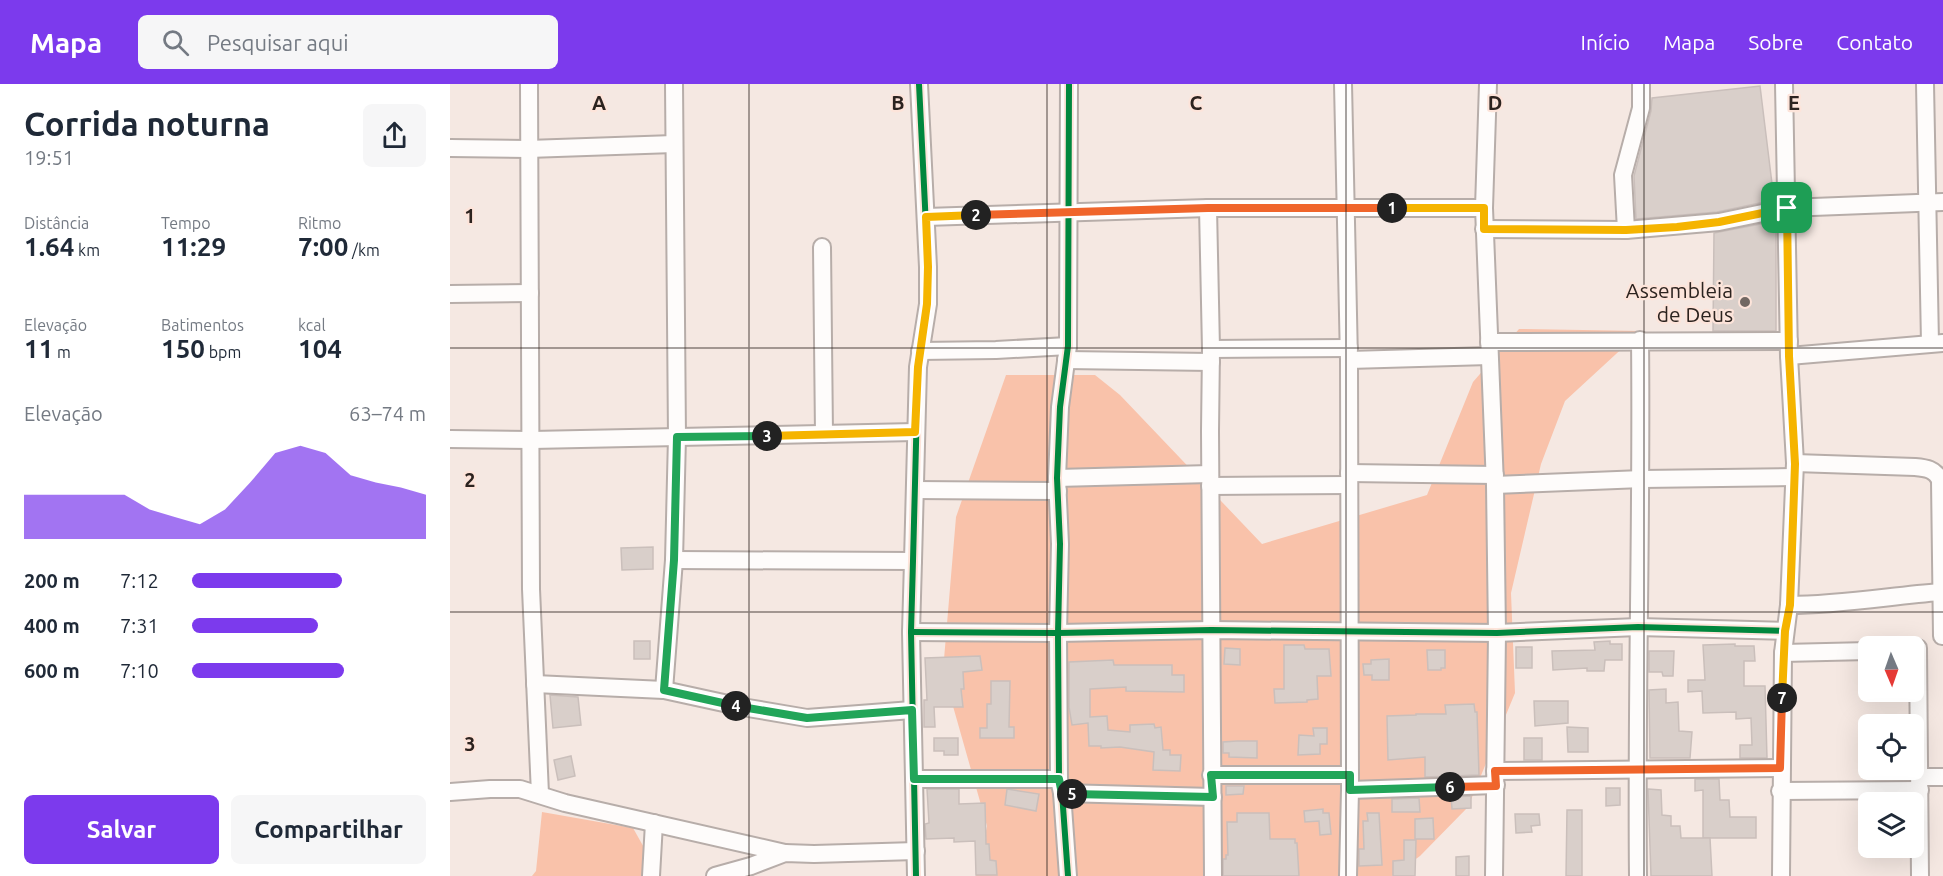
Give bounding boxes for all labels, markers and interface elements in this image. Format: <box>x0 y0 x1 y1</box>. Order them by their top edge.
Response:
search box <box>138 15 558 69</box>
icon: search <box>159 26 192 59</box>
text: Mapa <box>30 27 102 58</box>
text: Pesquisar aqui <box>207 30 349 55</box>
text: Início <box>1581 30 1630 54</box>
text: Mapa <box>1663 30 1715 54</box>
text: Sobre <box>1748 30 1803 54</box>
text: Contato <box>1836 30 1913 54</box>
text: A <box>592 91 606 114</box>
text: B <box>891 91 905 114</box>
text: C <box>1190 91 1203 114</box>
text: D <box>1488 91 1502 114</box>
text: E <box>1788 91 1800 114</box>
button: share <box>363 104 426 167</box>
text: Corrida noturna <box>24 105 270 142</box>
text: 19:51 <box>24 146 74 169</box>
pin <box>1761 182 1812 233</box>
icon: arrive <box>1770 191 1803 224</box>
pin: 1 <box>1377 193 1407 223</box>
text: 1 <box>1387 199 1397 217</box>
pin: 2 <box>961 200 991 230</box>
text: 1 <box>464 204 476 227</box>
text: 2 <box>971 206 981 224</box>
text: Distância <box>24 214 89 232</box>
text: Tempo <box>161 214 211 232</box>
text: Ritmo <box>298 214 341 232</box>
text: 1.64 <box>24 232 74 261</box>
text: 11:29 <box>161 232 226 261</box>
text: 7:00 <box>298 232 348 261</box>
text: km <box>74 241 100 259</box>
text: /km <box>348 241 380 259</box>
place label: Assembleia de Deus <box>1626 278 1733 326</box>
marker: Assembleia de Deus <box>1738 295 1752 309</box>
text: Elevação <box>24 316 87 334</box>
text: Batimentos <box>161 316 244 334</box>
text: kcal <box>298 316 326 334</box>
text: 11 <box>24 334 53 363</box>
text: 150 <box>161 334 205 363</box>
text: 104 <box>298 334 342 363</box>
text: m <box>53 343 71 361</box>
text: bpm <box>205 343 241 361</box>
text: Elevação <box>24 402 103 425</box>
text: 63–74 m <box>349 402 426 425</box>
pin: 3 <box>752 421 782 451</box>
text: 3 <box>762 427 772 445</box>
text: 2 <box>464 468 476 491</box>
text: 200 m <box>24 569 80 592</box>
text: 7:12 <box>120 569 159 592</box>
text: 400 m <box>24 614 80 637</box>
text: 7:31 <box>120 614 159 637</box>
north arrow <box>1858 636 1924 702</box>
map controls <box>1858 636 1924 858</box>
text: 600 m <box>24 659 80 682</box>
text: 7:10 <box>120 659 159 682</box>
pin: 7 <box>1767 683 1797 713</box>
text: 7 <box>1777 689 1787 707</box>
pin: 4 <box>721 691 751 721</box>
text: 4 <box>731 697 741 715</box>
button: locate <box>1858 714 1924 780</box>
text: 3 <box>464 732 476 755</box>
pin: 6 <box>1435 772 1465 802</box>
text: 6 <box>1445 778 1455 796</box>
pin: 5 <box>1057 779 1087 809</box>
text: 5 <box>1067 785 1077 803</box>
button: layers <box>1858 792 1924 858</box>
button: Salvar <box>24 795 219 864</box>
button: Compartilhar <box>231 795 426 864</box>

